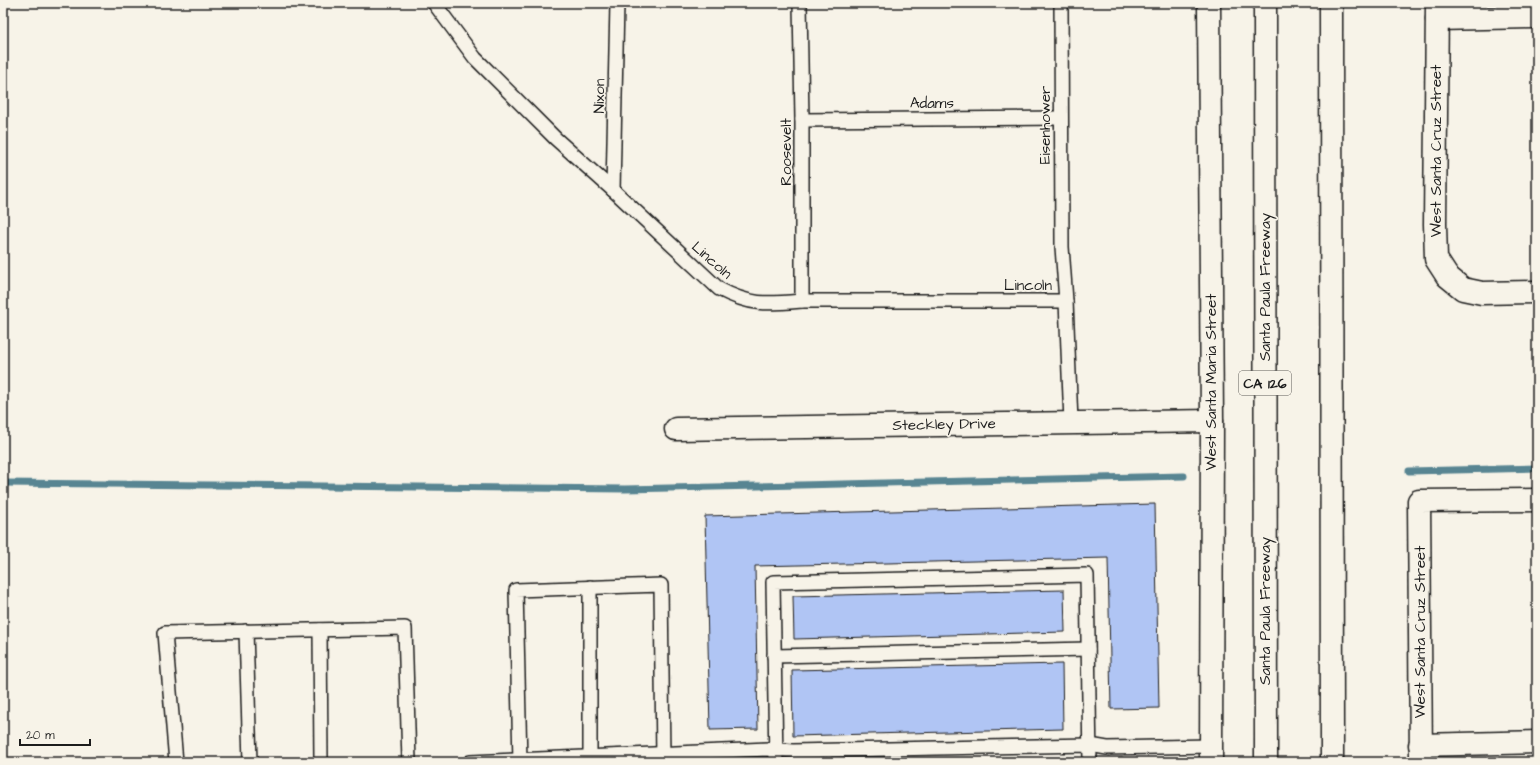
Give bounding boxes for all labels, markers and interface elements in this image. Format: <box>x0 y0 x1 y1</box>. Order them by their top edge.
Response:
street label: West Santa Cruz Street <box>1426 65 1447 237</box>
street label: Nixon <box>589 78 610 114</box>
street label: Eisenhower <box>1035 86 1056 164</box>
street label: Adams <box>910 93 955 114</box>
street label: Roosevelt <box>776 118 797 186</box>
street label: Santa Paula Freeway <box>1255 213 1277 361</box>
street label: Lincoln <box>687 237 737 284</box>
street label: Lincoln <box>1004 275 1052 296</box>
street label: West Santa Maria Street <box>1201 294 1222 470</box>
road number: CA 126 <box>1239 371 1291 395</box>
street label: Steckley Drive <box>892 413 996 437</box>
street label: Santa Paula Freeway <box>1255 537 1277 685</box>
street label: West Santa Cruz Street <box>1410 546 1431 718</box>
scale bar <box>20 721 90 747</box>
text: 20 m <box>26 727 55 744</box>

